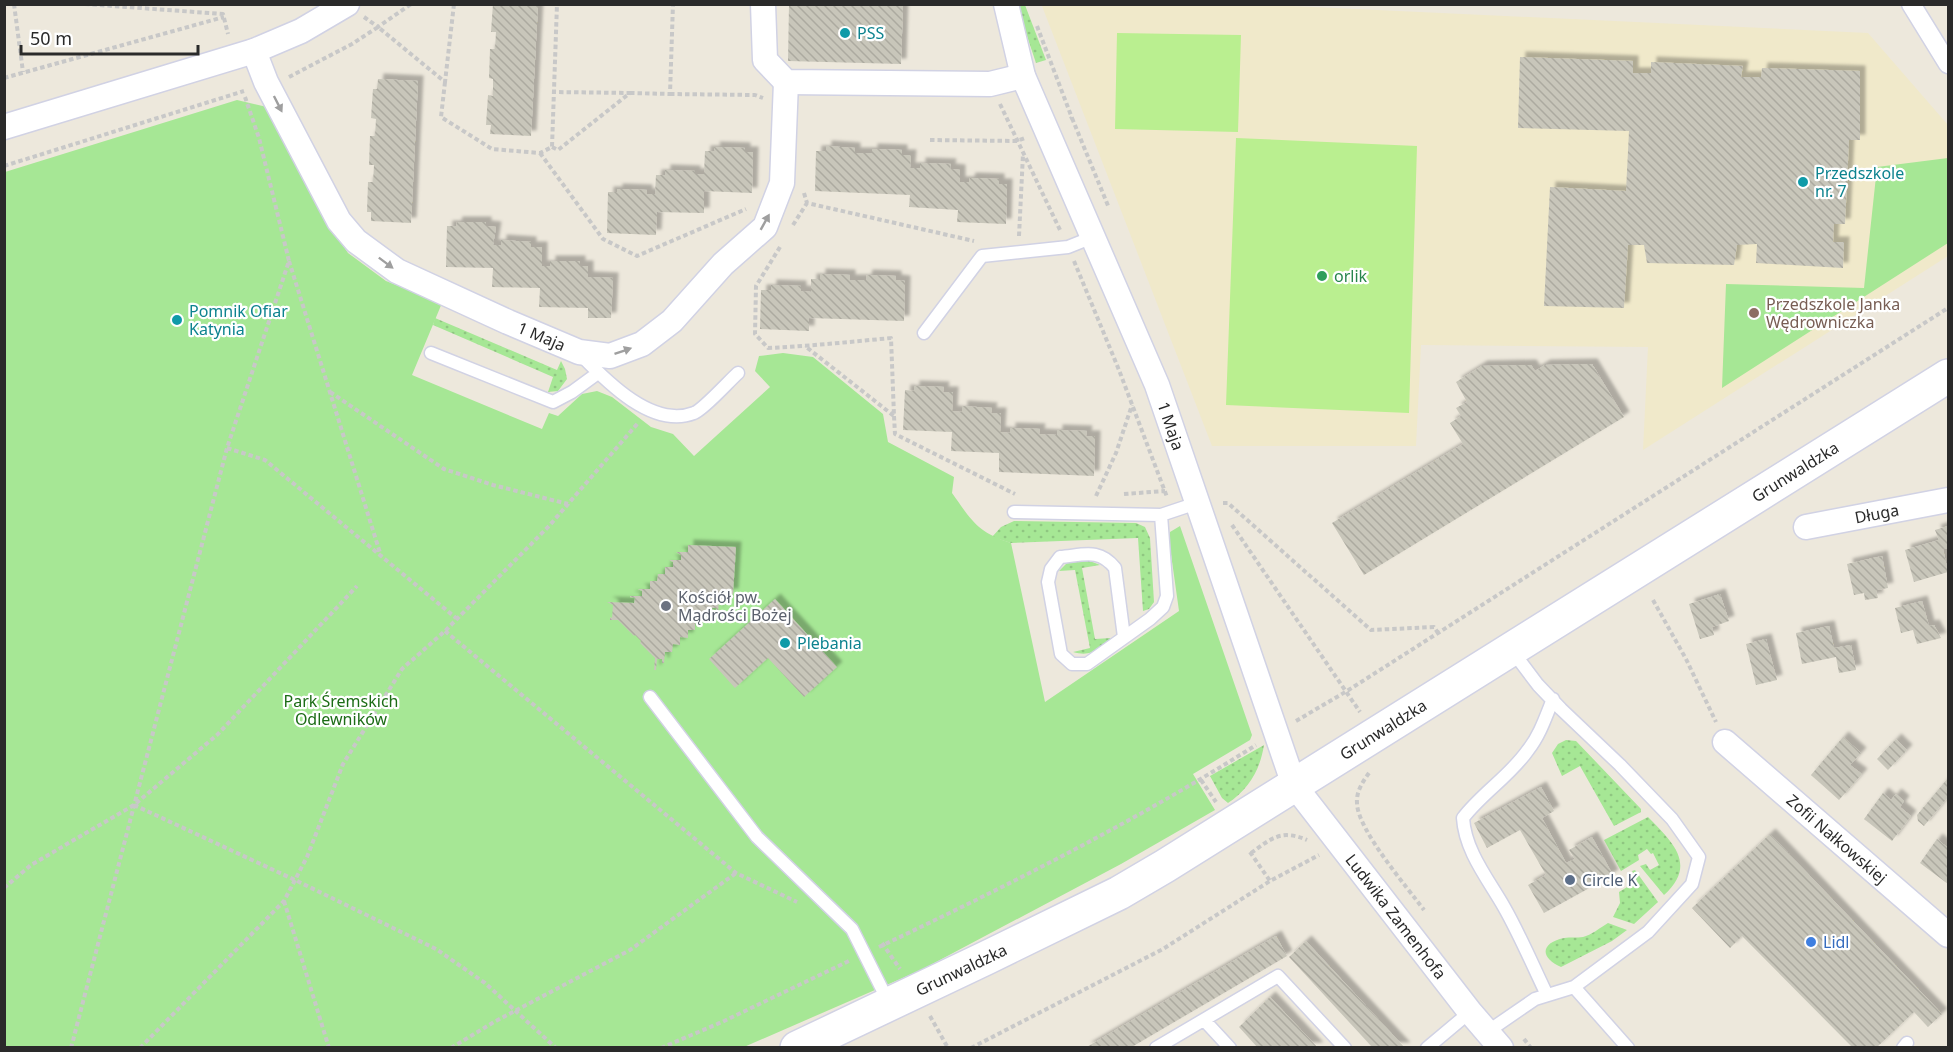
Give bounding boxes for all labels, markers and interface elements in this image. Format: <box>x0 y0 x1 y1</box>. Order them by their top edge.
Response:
scale bar <box>21 18 198 56</box>
place label: PSS <box>857 22 884 44</box>
text: 50 m <box>30 26 72 50</box>
marker: PSS <box>838 26 852 40</box>
one-way arrow <box>273 96 283 113</box>
place label: Przedszkole nr. 7 <box>1815 162 1904 202</box>
marker: Przedszkole nr. 7 <box>1796 175 1810 189</box>
one-way arrow <box>759 214 770 231</box>
one-way arrow <box>378 256 393 268</box>
place label: orlik <box>1334 265 1368 287</box>
marker: orlik <box>1315 269 1329 283</box>
place label: Przedszkole Janka Wędrowniczka <box>1766 293 1900 333</box>
place label: Pomnik Ofiar Katynia <box>189 300 288 340</box>
marker: Przedszkole Janka Wędrowniczka <box>1747 306 1761 320</box>
marker: Pomnik Ofiar Katynia <box>170 313 184 327</box>
street label: 1 Maja <box>514 316 569 356</box>
one-way arrow <box>614 346 632 356</box>
street label: 1 Maja <box>1153 399 1190 453</box>
street label: Grunwaldzka <box>1747 436 1843 507</box>
street label: Długa <box>1853 499 1901 529</box>
place label: Kościół pw. Mądrości Bożej <box>678 586 792 626</box>
marker: Kościół pw. Mądrości Bożej <box>659 599 673 613</box>
place label: Plebania <box>797 632 862 654</box>
marker: Plebania <box>778 636 792 650</box>
park label: Park Śremskich Odlewników <box>284 690 398 730</box>
street label: Grunwaldzka <box>1335 694 1431 765</box>
street label: Zofii Nałkowskiej <box>1782 789 1892 888</box>
street label: Ludwika Zamenhofa <box>1341 849 1451 984</box>
place label: Circle K <box>1582 869 1638 891</box>
marker: Circle K <box>1563 873 1577 887</box>
place label: Lidl <box>1823 931 1849 953</box>
marker: Lidl <box>1804 935 1818 949</box>
street label: Grunwaldzka <box>912 938 1011 1001</box>

